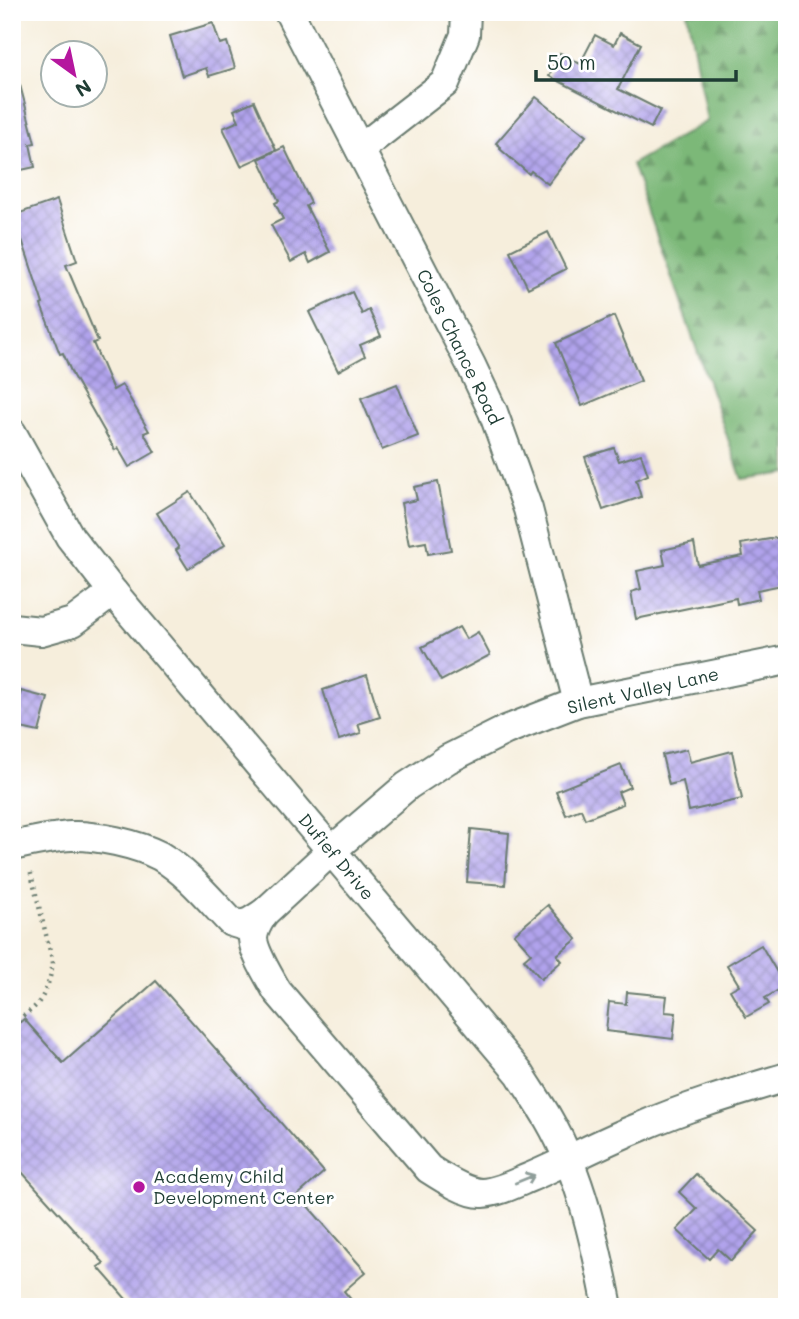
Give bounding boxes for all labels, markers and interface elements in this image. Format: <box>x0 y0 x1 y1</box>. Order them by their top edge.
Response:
north arrow <box>38 38 108 108</box>
scale bar <box>536 38 736 82</box>
text: 50 m <box>547 48 596 75</box>
text: N <box>71 74 96 103</box>
street label: Coles Chance Road <box>412 265 508 428</box>
street label: Silent Valley Lane <box>565 661 721 719</box>
street label: Dufief Drive <box>293 808 380 905</box>
place label: Academy Child Development Center <box>153 1164 335 1209</box>
one-way arrow <box>514 1171 536 1184</box>
marker: Academy Child Development Center <box>131 1179 147 1195</box>

